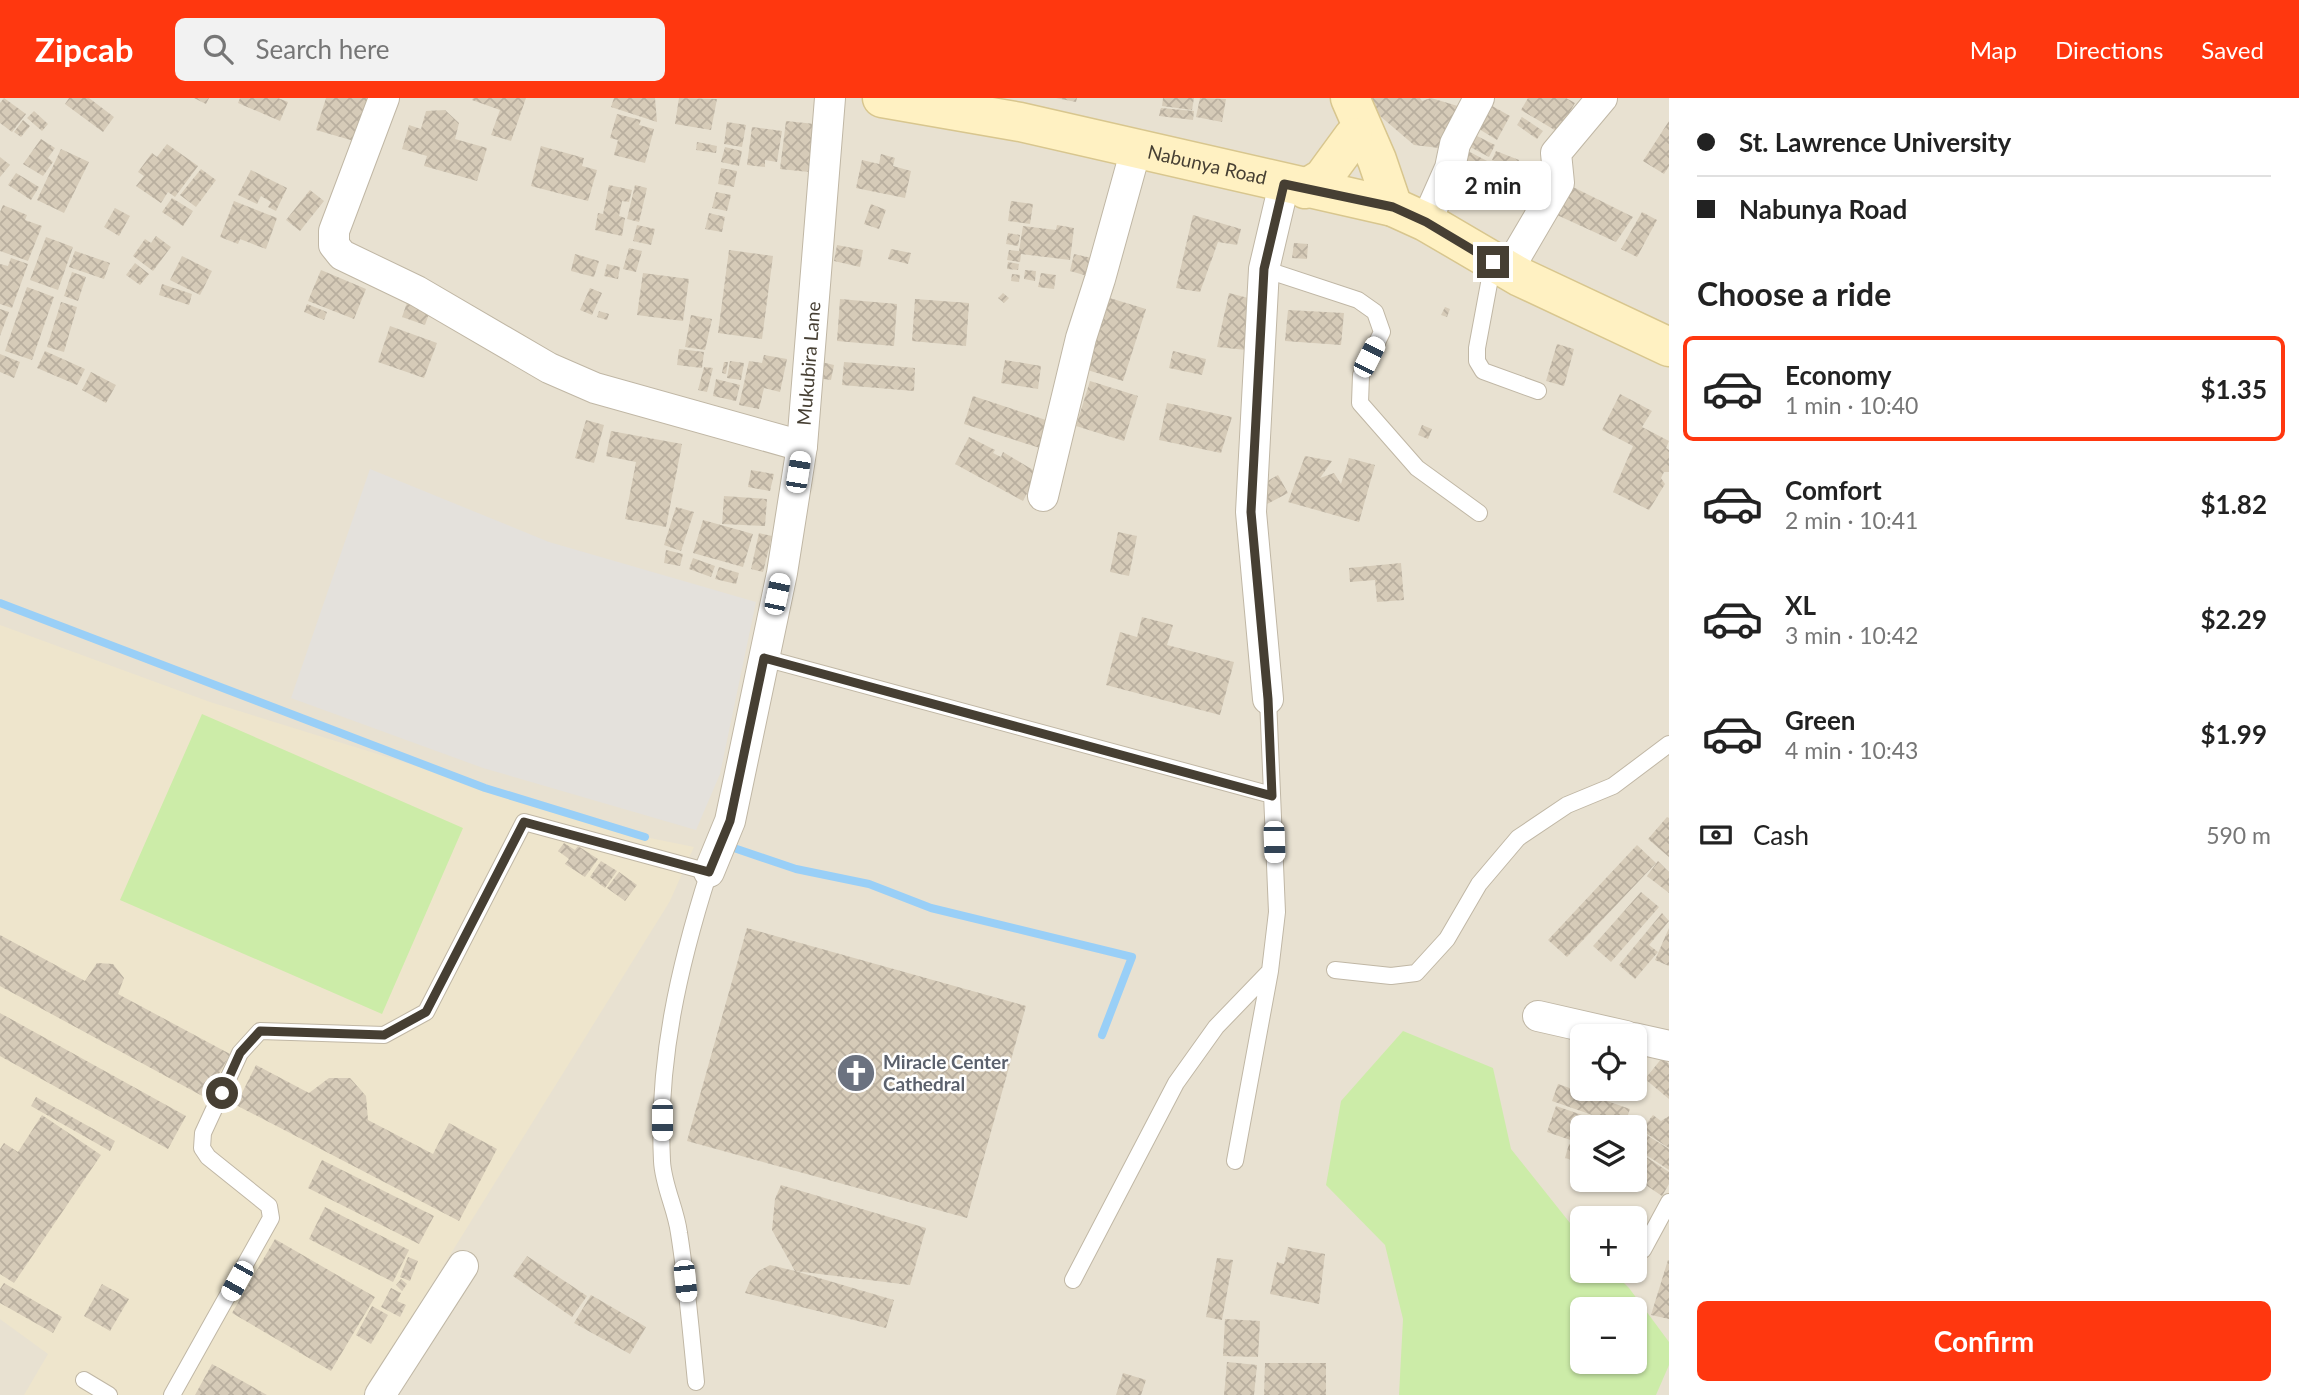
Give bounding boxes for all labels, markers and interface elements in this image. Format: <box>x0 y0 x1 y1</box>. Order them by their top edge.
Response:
search box <box>175 18 665 81</box>
text: Zipcab <box>35 29 133 69</box>
icon: search <box>199 30 237 68</box>
text: Search here <box>255 33 390 65</box>
text: Map <box>1970 35 2017 64</box>
text: Directions <box>2055 35 2163 64</box>
text: Saved <box>2201 35 2264 64</box>
text: St. Lawrence University <box>1739 126 2011 158</box>
street label: Nabunya Road <box>1146 139 1269 189</box>
callout: 2 min <box>1435 160 1551 209</box>
text: 2 min <box>1464 171 1522 199</box>
text: Nabunya Road <box>1739 193 1907 225</box>
route end <box>1477 246 1509 278</box>
text: Choose a ride <box>1697 274 1891 313</box>
street label: Mukubira Lane <box>792 300 825 426</box>
car <box>1351 334 1388 380</box>
icon: car <box>1701 357 1764 420</box>
text: Economy <box>1785 359 1891 391</box>
text: $1.35 <box>2201 373 2267 405</box>
text: 1 min · 10:40 <box>1785 391 1918 419</box>
car <box>785 450 812 494</box>
icon: car <box>1701 472 1764 535</box>
text: Comfort <box>1785 474 1882 506</box>
text: $1.82 <box>2201 488 2267 520</box>
text: 2 min · 10:41 <box>1785 506 1918 534</box>
car <box>763 571 792 617</box>
icon: car <box>1701 587 1764 650</box>
text: XL <box>1785 589 1816 621</box>
text: $2.29 <box>2201 603 2267 635</box>
text: 3 min · 10:42 <box>1785 621 1918 649</box>
icon: car <box>1701 702 1764 765</box>
text: Green <box>1785 704 1855 736</box>
text: $1.99 <box>2201 718 2267 750</box>
text: 4 min · 10:43 <box>1785 736 1918 764</box>
icon: cash <box>1697 816 1735 854</box>
text: Cash <box>1753 819 1809 851</box>
car <box>1263 821 1286 863</box>
text: 590 m <box>2206 821 2271 849</box>
map controls <box>1570 1024 1647 1374</box>
button: locate <box>1570 1024 1647 1101</box>
place label: Miracle Center Cathedral <box>883 1050 1009 1095</box>
church icon: Miracle Center Cathedral <box>835 1052 877 1094</box>
route start <box>206 1077 238 1109</box>
car <box>652 1099 673 1141</box>
button: layers <box>1570 1115 1647 1192</box>
button: + <box>1570 1206 1647 1283</box>
car <box>218 1258 257 1304</box>
car <box>673 1259 698 1303</box>
button: − <box>1570 1297 1647 1374</box>
button: Confirm <box>1697 1301 2271 1381</box>

